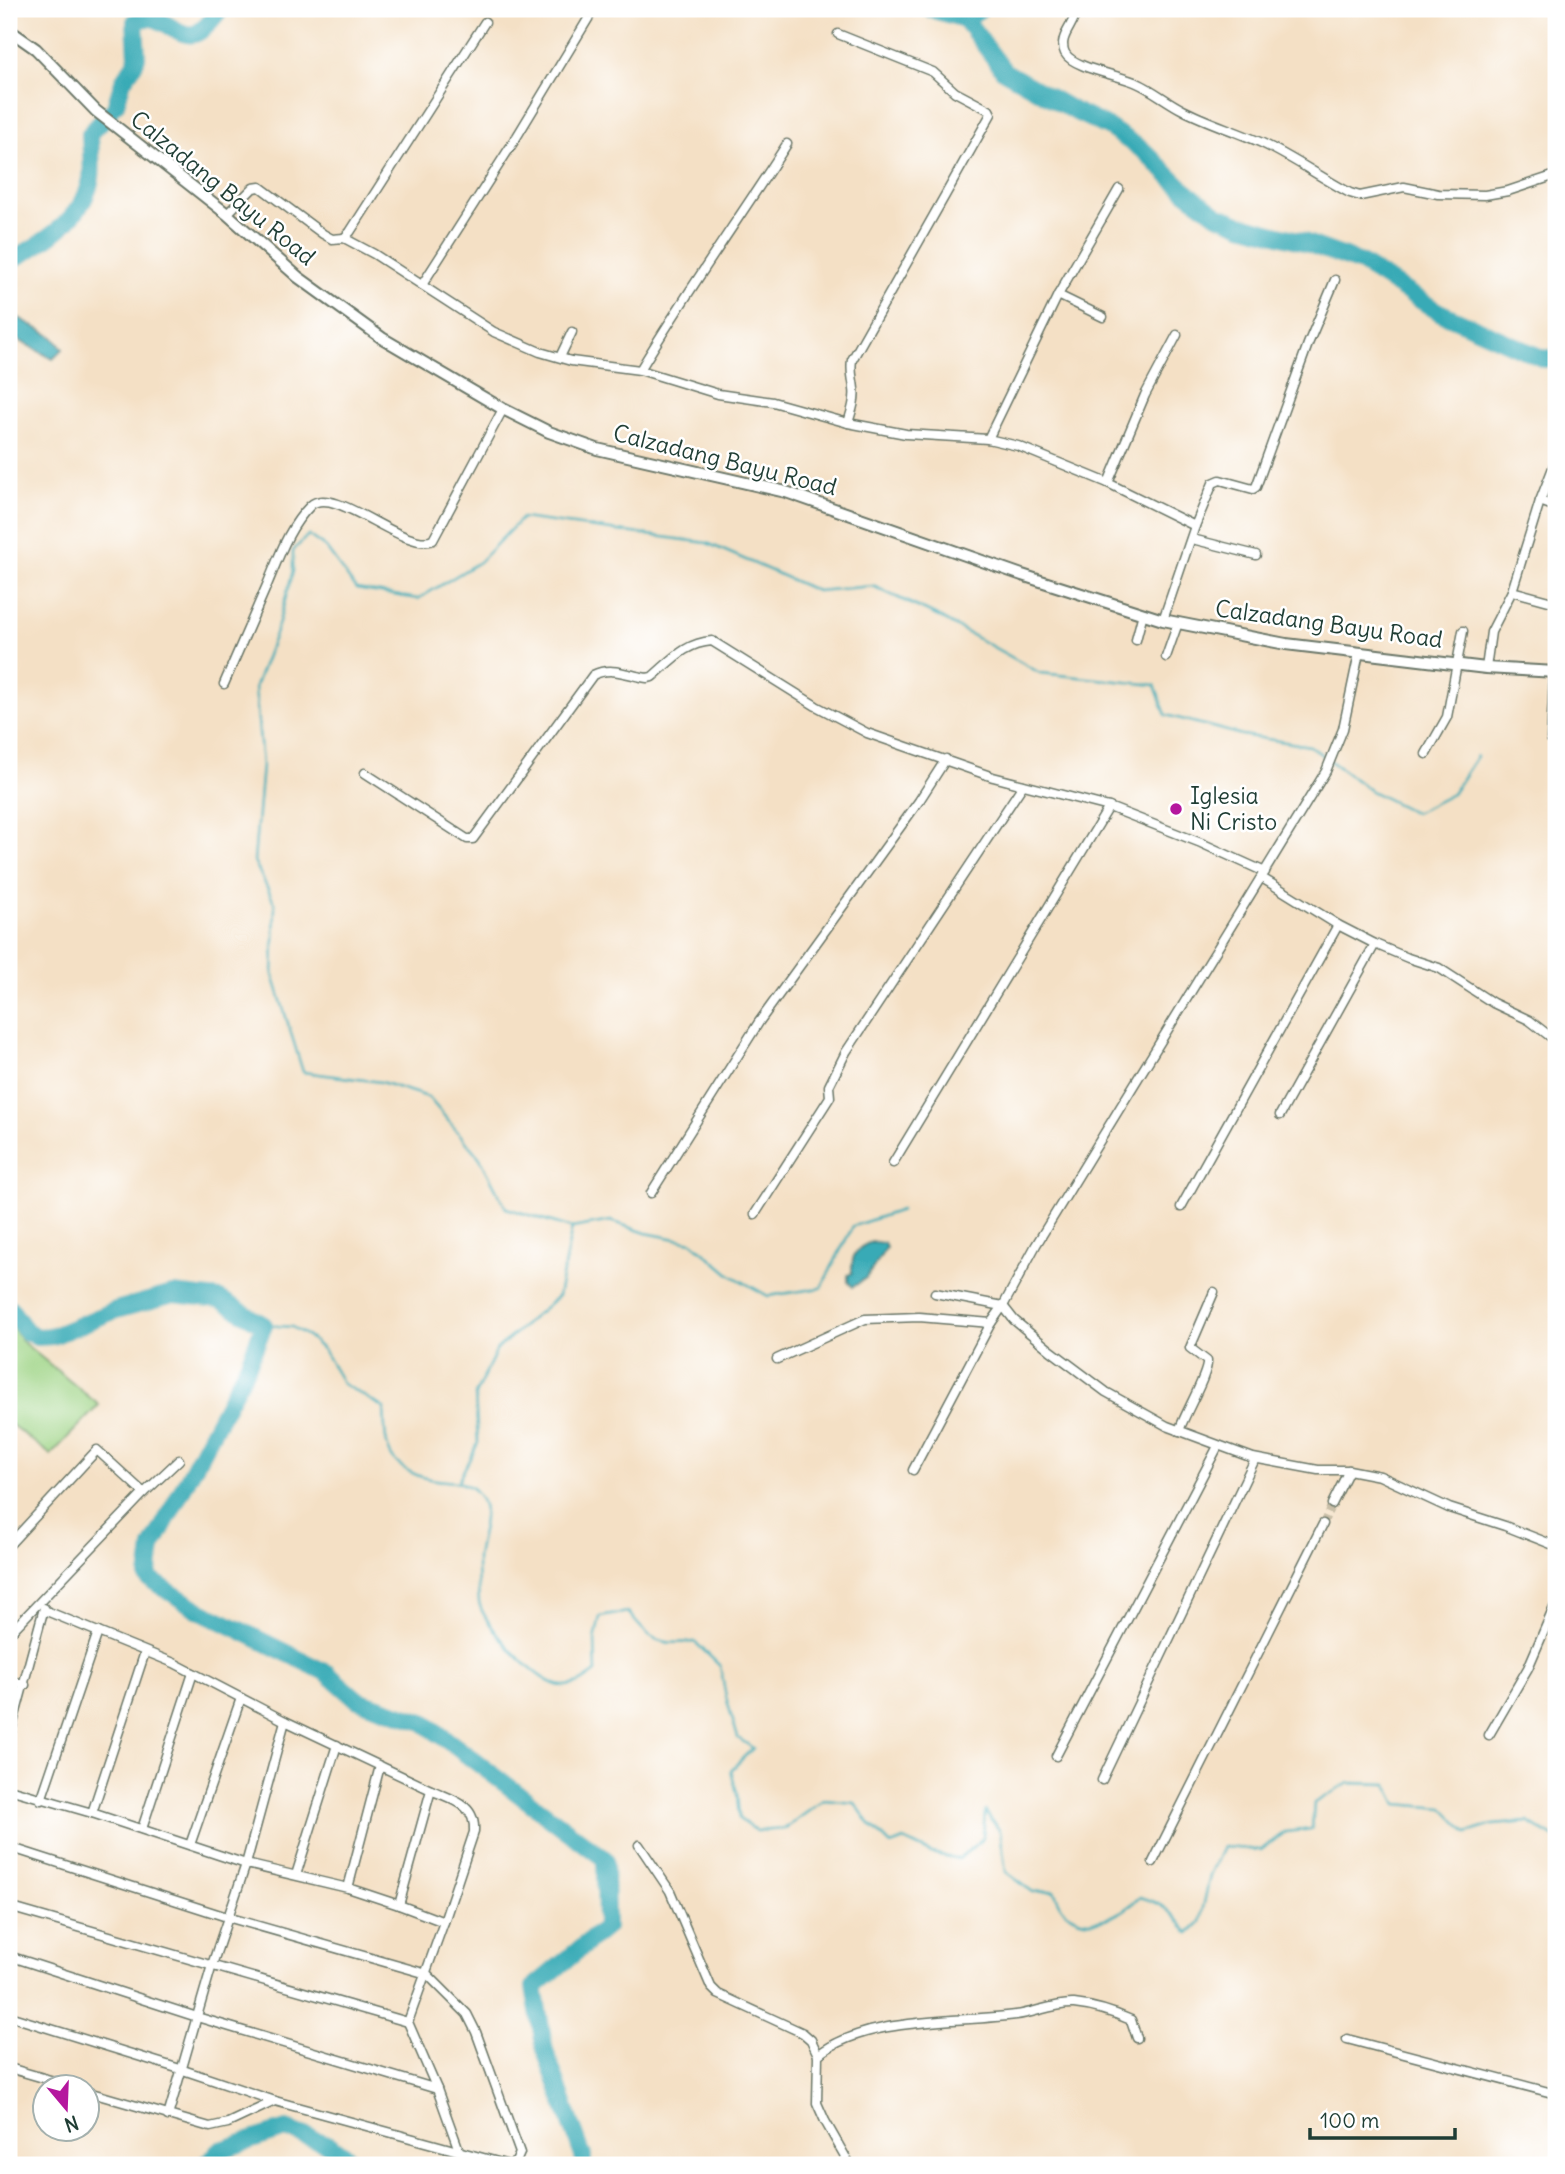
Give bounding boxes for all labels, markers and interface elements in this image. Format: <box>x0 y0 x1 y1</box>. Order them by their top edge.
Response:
street label: Calzadang Bayu Road <box>125 104 322 271</box>
street label: Calzadang Bayu Road <box>610 418 840 501</box>
street label: Calzadang Bayu Road <box>1213 593 1445 654</box>
place label: Iglesia Ni Cristo <box>1190 781 1277 836</box>
marker: Iglesia Ni Cristo <box>1168 801 1184 817</box>
north arrow <box>32 2072 102 2142</box>
scale bar <box>1310 2097 1455 2141</box>
text: 100 m <box>1320 2107 1379 2134</box>
text: N <box>61 2111 82 2138</box>

